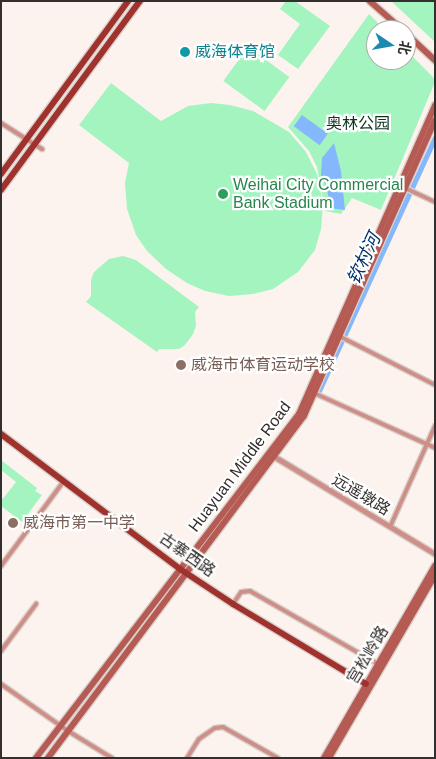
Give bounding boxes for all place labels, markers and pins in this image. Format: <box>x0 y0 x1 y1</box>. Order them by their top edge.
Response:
place label: 威海体育馆 <box>195 42 275 62</box>
marker: 威海体育馆 <box>179 46 191 58</box>
place label: Weihai City Commercial Bank Stadium <box>233 175 403 213</box>
marker: Weihai City Commercial Bank Stadium <box>217 188 229 200</box>
place label: 威海市体育运动学校 <box>191 355 335 375</box>
marker: 威海市体育运动学校 <box>175 359 187 371</box>
place label: 威海市第一中学 <box>23 513 135 533</box>
marker: 威海市第一中学 <box>7 517 19 529</box>

